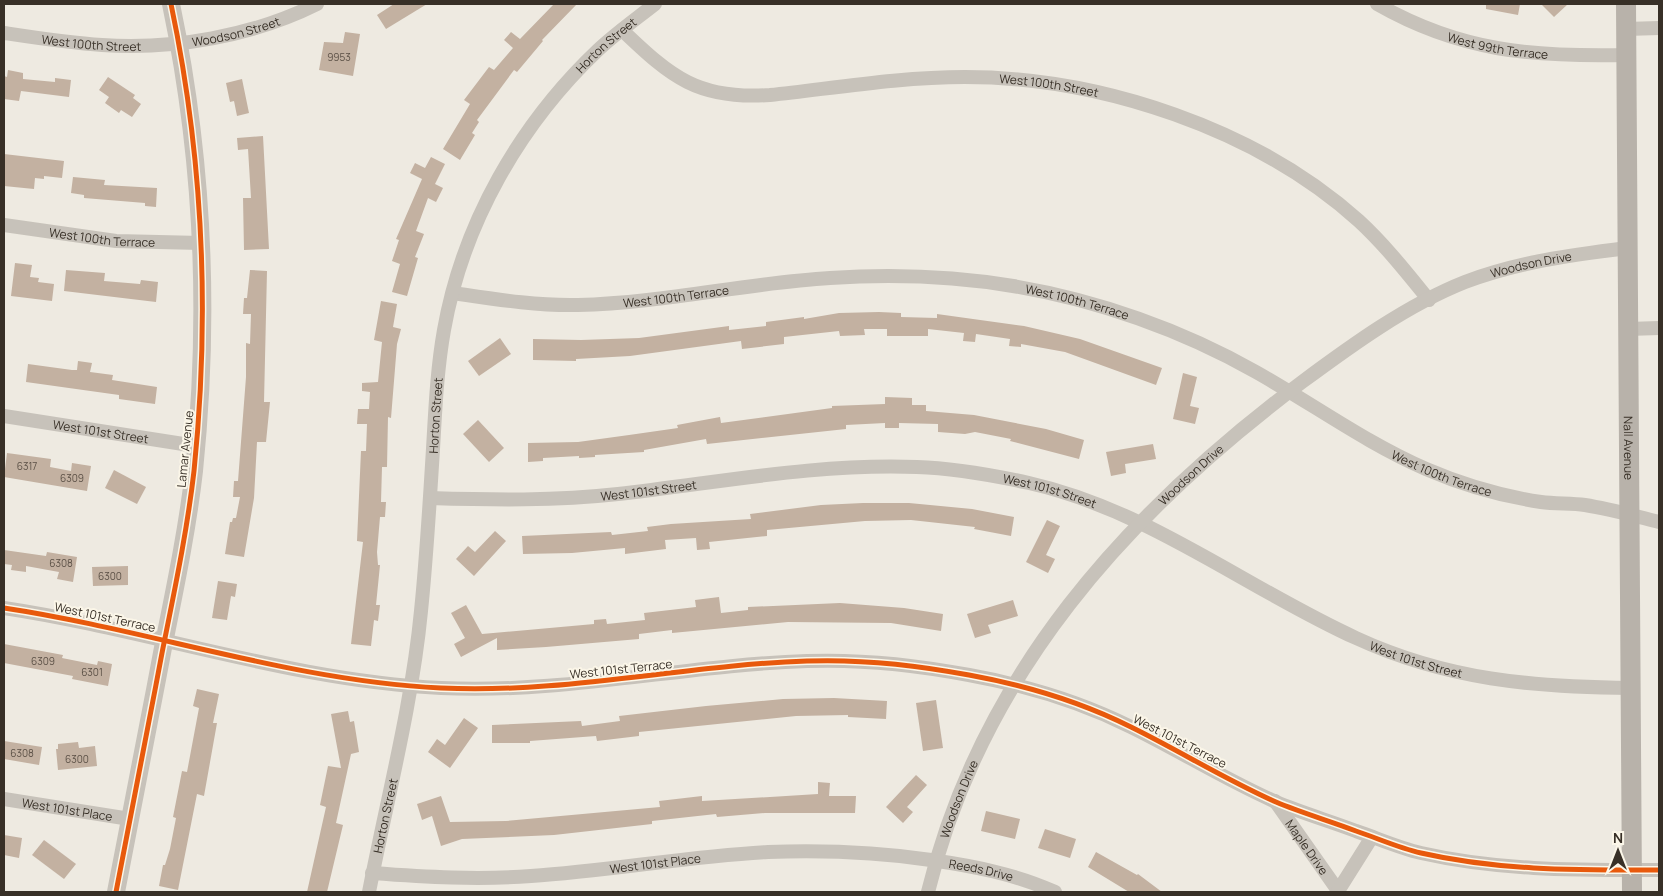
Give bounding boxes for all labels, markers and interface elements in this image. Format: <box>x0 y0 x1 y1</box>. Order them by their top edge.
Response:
street label: Woodson Street <box>191 12 282 50</box>
street label: Horton Street <box>571 13 640 76</box>
street label: West 99th Terrace <box>1445 28 1549 62</box>
street label: West 100th Street <box>40 30 142 55</box>
house number: 9953 <box>327 50 351 64</box>
street label: West 100th Street <box>999 70 1100 101</box>
street label: West 100th Terrace <box>48 223 155 250</box>
street label: Woodson Drive <box>1488 247 1573 281</box>
street label: West 100th Terrace <box>1024 280 1131 323</box>
street label: West 100th Terrace <box>622 281 730 311</box>
street label: Horton Street <box>424 377 446 454</box>
street label: Lamar Avenue <box>172 410 198 488</box>
street label: West 101st Street <box>52 415 150 447</box>
street label: Nall Avenue <box>1620 416 1638 480</box>
street label: Woodson Drive <box>1154 440 1227 509</box>
street label: West 100th Terrace <box>1389 445 1494 500</box>
house number: 6317 <box>17 459 37 473</box>
street label: West 101st Street <box>1002 469 1099 512</box>
house number: 6309 <box>60 471 84 485</box>
street label: West 101st Street <box>600 476 698 504</box>
house number: 6308 <box>49 556 73 570</box>
house number: 6300 <box>98 569 122 583</box>
street label: West 101st Terrace <box>53 598 157 636</box>
street label: West 101st Street <box>1367 637 1464 681</box>
house number: 6309 <box>31 654 55 668</box>
street label: West 101st Terrace <box>569 655 673 683</box>
house number: 6301 <box>81 665 103 679</box>
street label: West 101st Terrace <box>1130 710 1230 772</box>
house number: 6308 <box>10 746 34 760</box>
house number: 6300 <box>65 752 89 766</box>
street label: Woodson Drive <box>935 757 982 840</box>
street label: Horton Street <box>369 776 401 855</box>
street label: West 101st Place <box>21 793 114 825</box>
street label: Maple Drive <box>1282 816 1333 878</box>
north arrow <box>1593 826 1643 876</box>
text: N <box>1613 828 1623 847</box>
street label: West 101st Place <box>609 849 702 877</box>
street label: Reeds Drive <box>948 854 1015 885</box>

